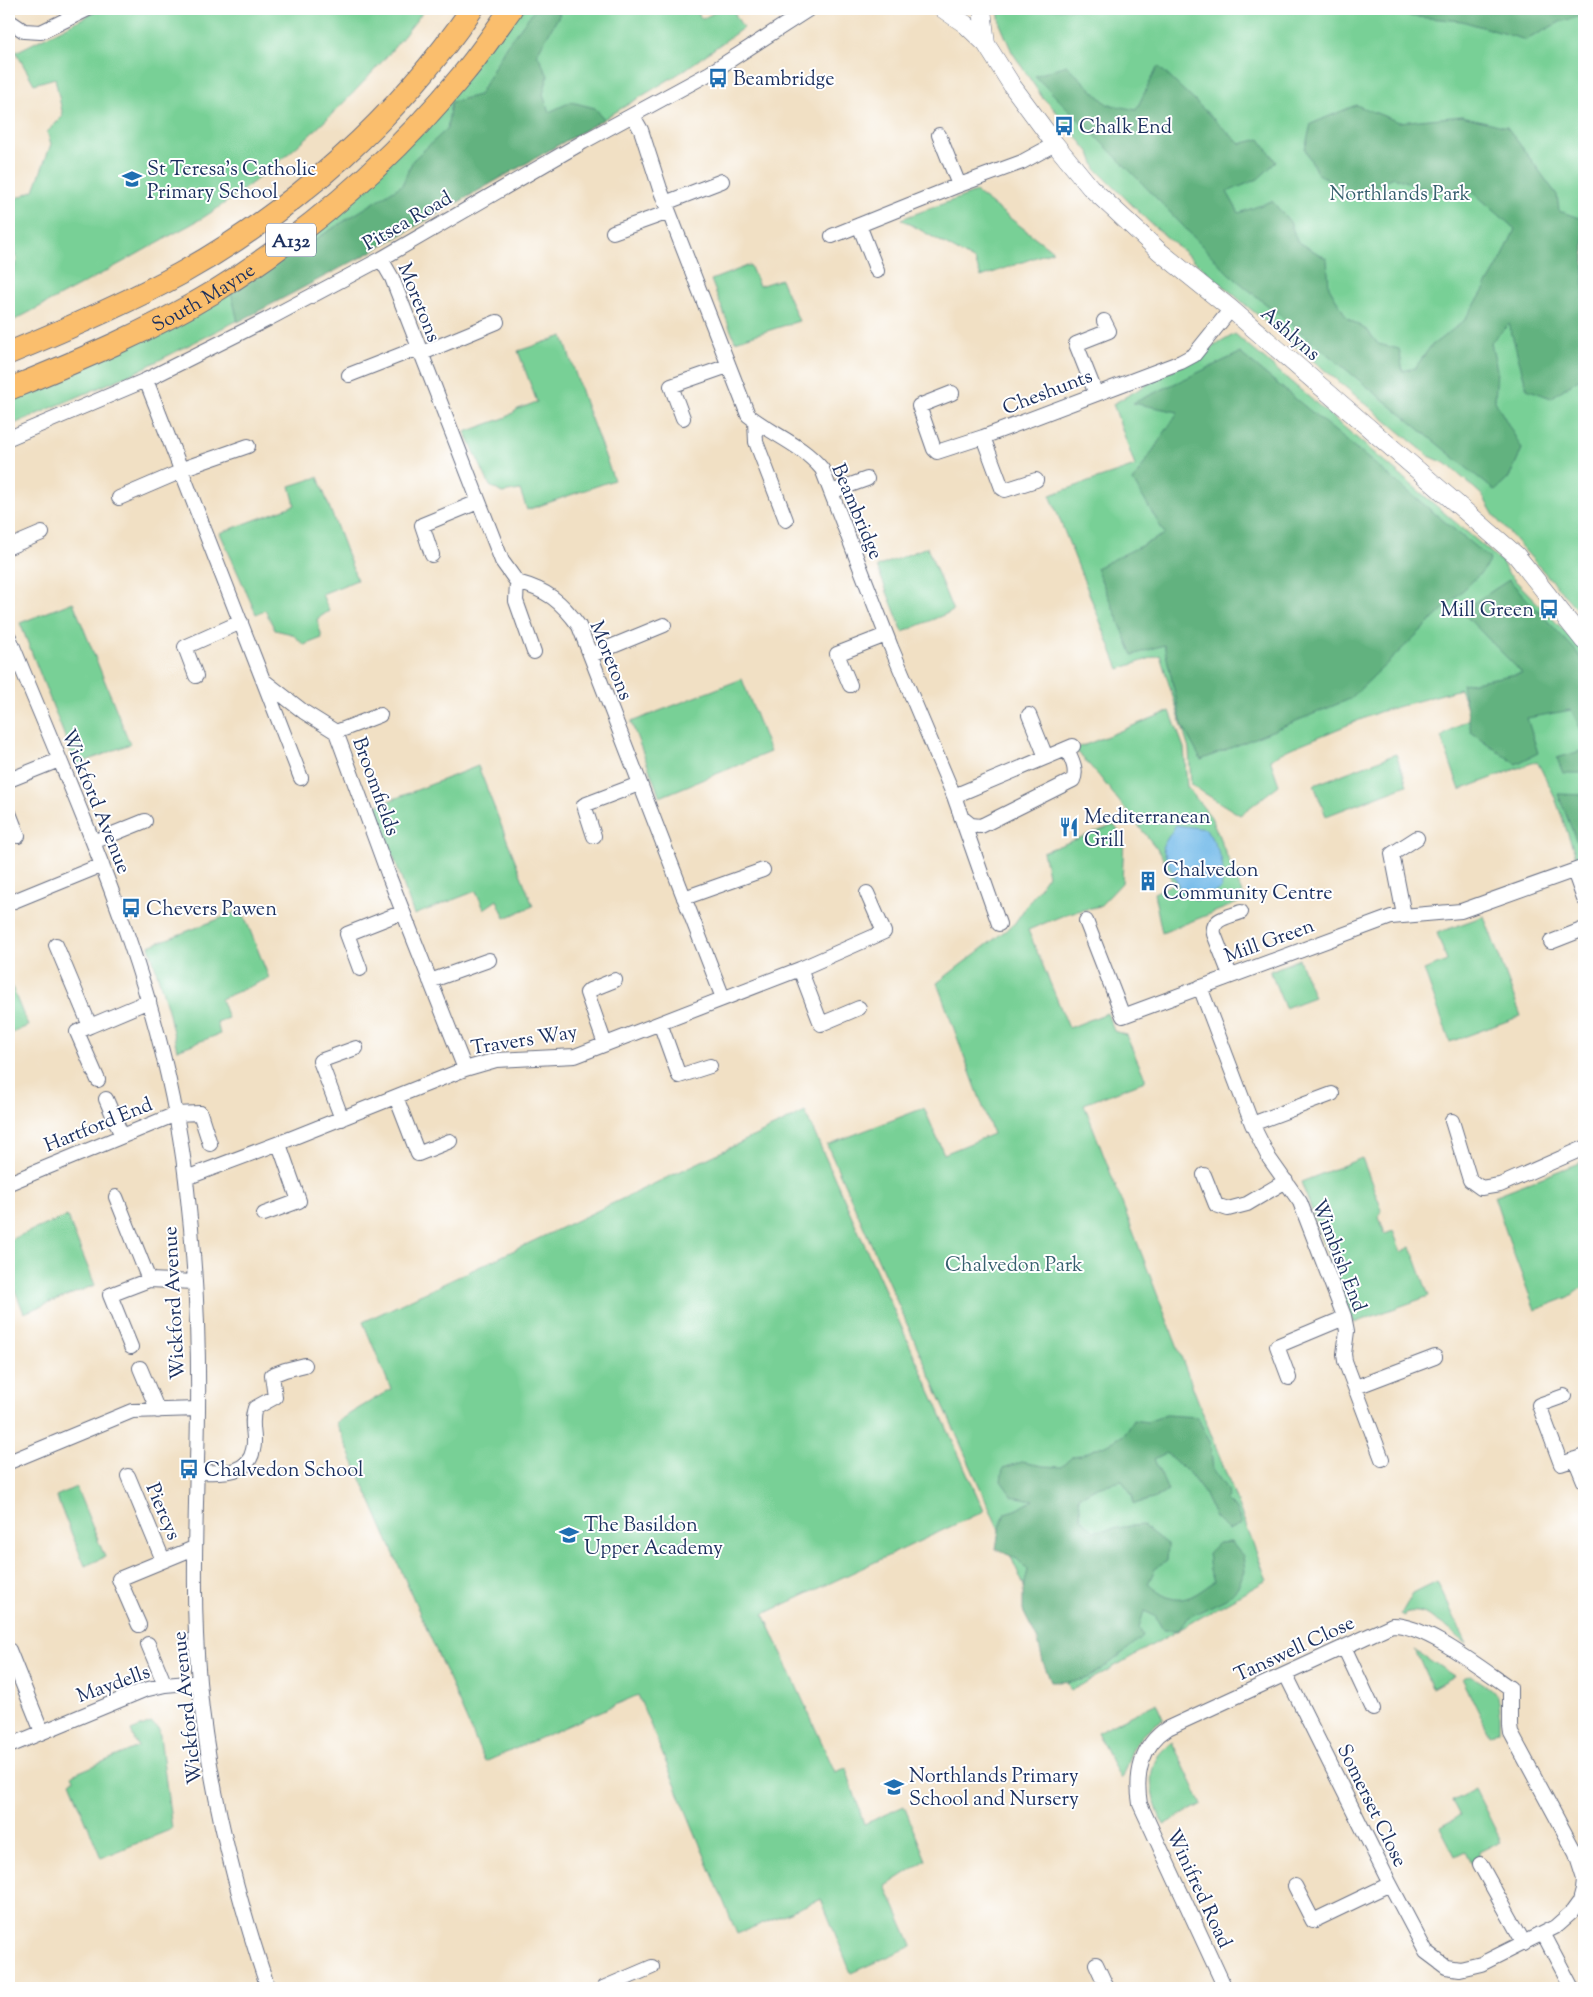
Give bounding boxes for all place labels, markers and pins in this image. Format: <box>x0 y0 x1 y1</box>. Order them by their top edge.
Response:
place label: Beambridge <box>733 66 835 95</box>
bus stop icon: Beambridge <box>707 67 729 89</box>
place label: Chalk End <box>1079 114 1172 143</box>
bus stop icon: Chalk End <box>1053 115 1075 137</box>
place label: St Teresa's Catholic Primary School <box>147 156 316 208</box>
school or university icon: St Teresa's Catholic Primary School <box>121 168 143 190</box>
place label: Mill Green <box>1440 597 1534 626</box>
bus stop icon: Mill Green <box>1538 598 1560 620</box>
place label: Mediterranean Grill <box>1084 804 1211 856</box>
restaurant icon: Mediterranean Grill <box>1058 816 1080 838</box>
place label: Chalvedon Community Centre <box>1163 857 1333 909</box>
building icon: Chalvedon Community Centre <box>1137 870 1159 892</box>
place label: Chevers Pawen <box>146 896 277 925</box>
bus stop icon: Chevers Pawen <box>120 897 142 919</box>
place label: Chalvedon School <box>204 1457 364 1486</box>
bus stop icon: Chalvedon School <box>178 1458 200 1480</box>
place label: The Basildon Upper Academy <box>584 1512 723 1564</box>
school or university icon: The Basildon Upper Academy <box>558 1524 580 1546</box>
place label: Northlands Primary School and Nursery <box>909 1763 1079 1815</box>
school or university icon: Northlands Primary School and Nursery <box>883 1776 905 1798</box>

